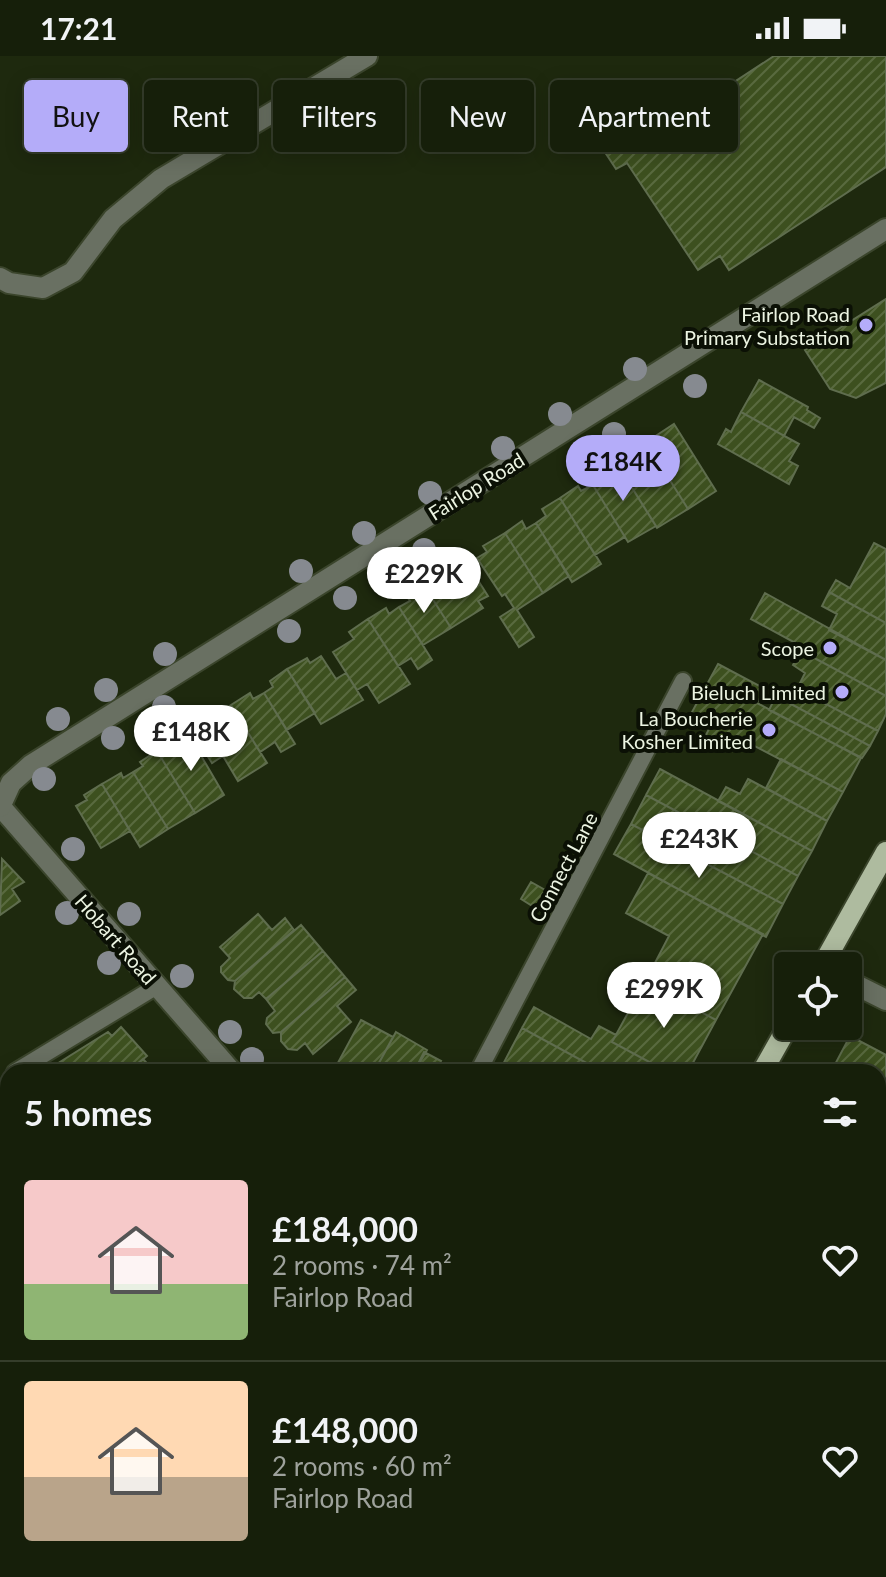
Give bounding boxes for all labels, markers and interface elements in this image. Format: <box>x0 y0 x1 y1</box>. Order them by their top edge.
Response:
text: 17:21 <box>40 10 117 46</box>
chip: Buy <box>24 80 128 152</box>
chip: Rent <box>144 80 257 152</box>
chip: Filters <box>273 80 405 152</box>
chip: New <box>421 80 534 152</box>
chip: Apartment <box>550 80 738 152</box>
place label: Fairlop Road Primary Substation <box>684 302 850 349</box>
marker: Fairlop Road Primary Substation <box>857 316 875 334</box>
pin: £184K <box>567 435 679 503</box>
text: £184K <box>584 445 662 477</box>
street label: Fairlop Road <box>424 447 528 525</box>
pin: £229K <box>368 547 480 615</box>
text: £229K <box>385 557 463 589</box>
place label: Scope <box>761 636 814 660</box>
marker: Scope <box>821 639 839 657</box>
place label: Bieluch Limited <box>691 680 826 704</box>
marker: Bieluch Limited <box>833 683 851 701</box>
pin: £148K <box>135 705 247 773</box>
place label: La Boucherie Kosher Limited <box>622 706 753 753</box>
text: £148K <box>152 715 230 747</box>
marker: La Boucherie Kosher Limited <box>760 721 778 739</box>
street label: Connect Lane <box>524 808 602 926</box>
pin: £243K <box>643 812 755 880</box>
text: £243K <box>660 822 738 854</box>
street label: Hobart Road <box>70 889 162 989</box>
map controls <box>774 952 862 1040</box>
button: locate <box>774 952 862 1040</box>
pin: £299K <box>608 962 720 1030</box>
text: £299K <box>625 972 703 1004</box>
icon: filters <box>818 1090 862 1134</box>
text: 5 homes <box>24 1092 152 1133</box>
text: £184,000 <box>272 1208 418 1249</box>
icon: home <box>88 1212 184 1308</box>
icon: heart <box>818 1238 862 1282</box>
text: 2 rooms · 74 m² <box>272 1249 452 1281</box>
text: Fairlop Road <box>272 1281 413 1313</box>
text: £148,000 <box>272 1409 418 1450</box>
icon: home <box>88 1413 184 1509</box>
icon: heart <box>818 1439 862 1483</box>
text: 2 rooms · 60 m² <box>272 1450 452 1482</box>
text: Fairlop Road <box>272 1482 413 1514</box>

